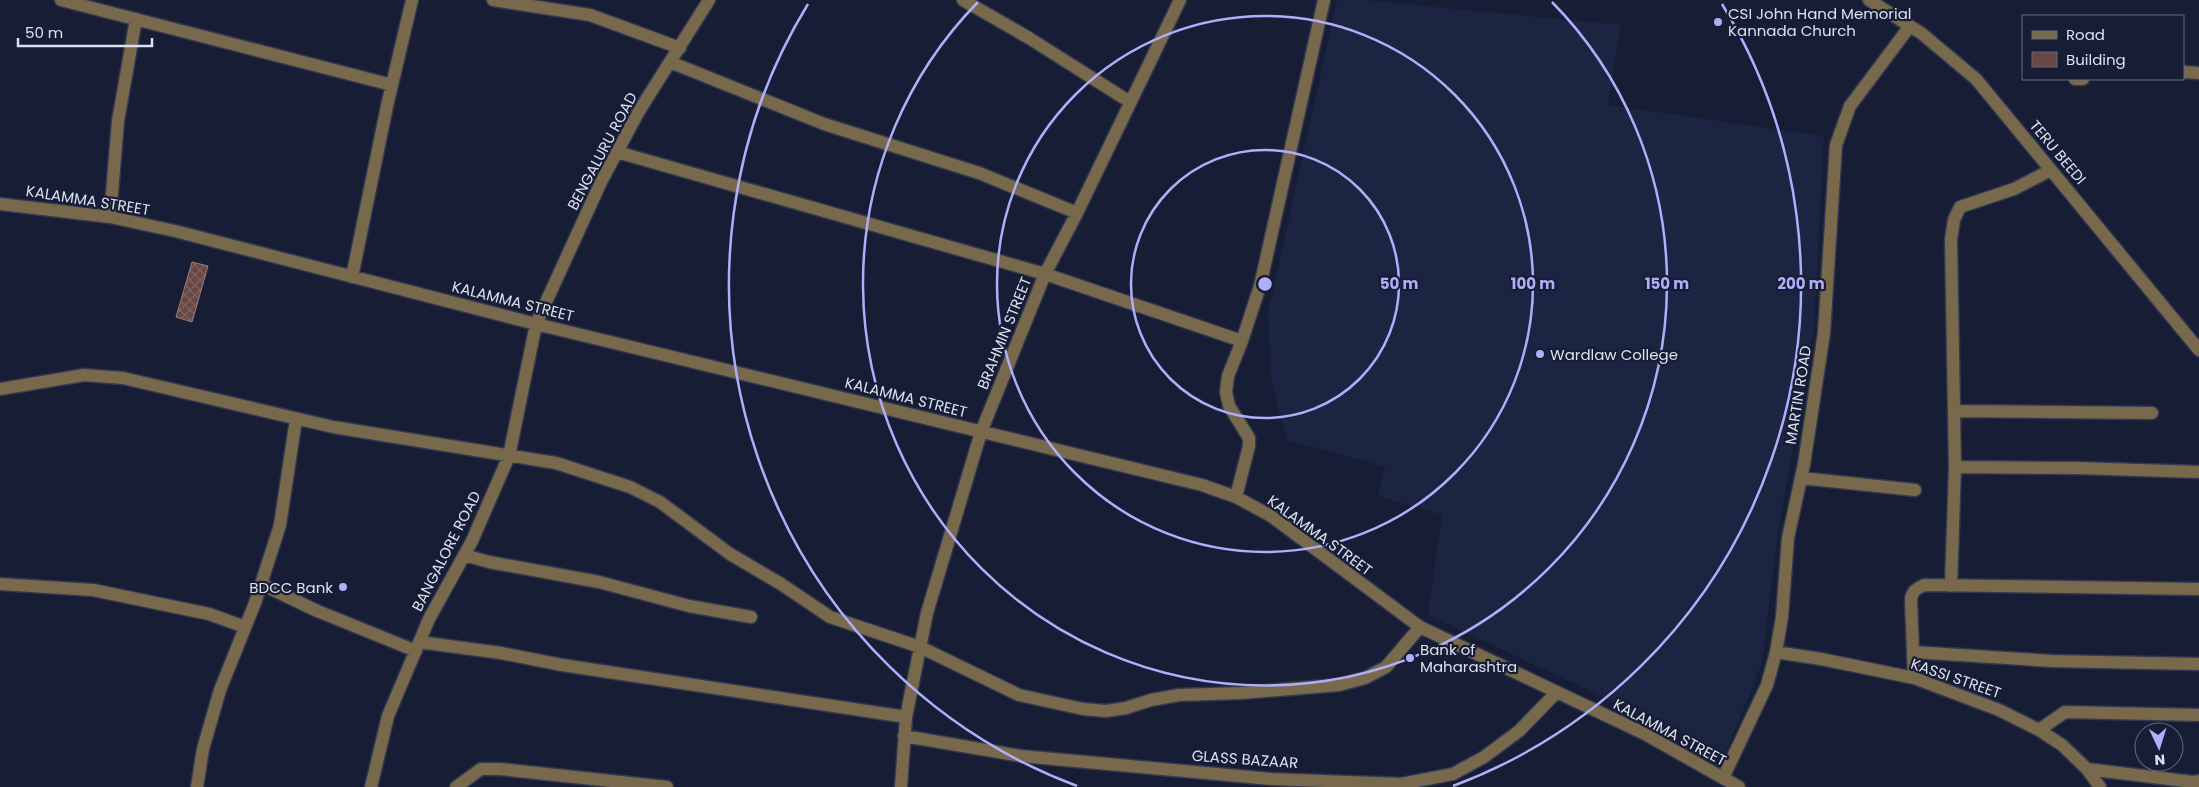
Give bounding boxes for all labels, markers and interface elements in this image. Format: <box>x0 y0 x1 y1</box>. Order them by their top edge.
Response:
place label: CSI John Hand Memorial Kannada Church <box>1728 3 1911 41</box>
scale bar <box>18 15 151 47</box>
legend <box>2022 15 2184 80</box>
marker: CSI John Hand Memorial Kannada Church <box>1712 16 1724 28</box>
text: 50 m <box>25 22 63 43</box>
text: Road <box>2066 24 2105 45</box>
text: Building <box>2066 49 2126 70</box>
street label: BENGALURU ROAD <box>562 88 642 214</box>
street label: TERU BEEDI <box>2025 115 2091 189</box>
street label: KALAMMA STREET <box>25 180 151 220</box>
text: 50 m <box>1380 273 1418 294</box>
text: 100 m <box>1511 273 1555 294</box>
text: 150 m <box>1645 273 1689 294</box>
text: 200 m <box>1777 273 1825 294</box>
street label: BRAHMIN STREET <box>972 274 1036 392</box>
centre of rings <box>1256 275 1274 293</box>
street label: KALAMMA STREET <box>450 276 576 326</box>
place label: Wardlaw College <box>1550 344 1678 365</box>
street label: MARTIN ROAD <box>1780 344 1816 446</box>
marker: Wardlaw College <box>1534 348 1546 360</box>
street label: KALAMMA STREET <box>843 372 969 422</box>
street label: BANGALORE ROAD <box>407 487 485 615</box>
street label: KALAMMA STREET <box>1263 490 1377 580</box>
place label: BDCC Bank <box>249 577 333 598</box>
marker: BDCC Bank <box>337 581 349 593</box>
place label: Bank of Maharashtra <box>1420 639 1517 677</box>
marker: Bank of Maharashtra <box>1404 652 1416 664</box>
street label: KASSI STREET <box>1908 653 2004 703</box>
street label: KALAMMA STREET <box>1610 693 1730 771</box>
north arrow <box>2134 722 2184 772</box>
street label: GLASS BAZAAR <box>1191 745 1299 773</box>
text: N <box>2154 750 2166 770</box>

